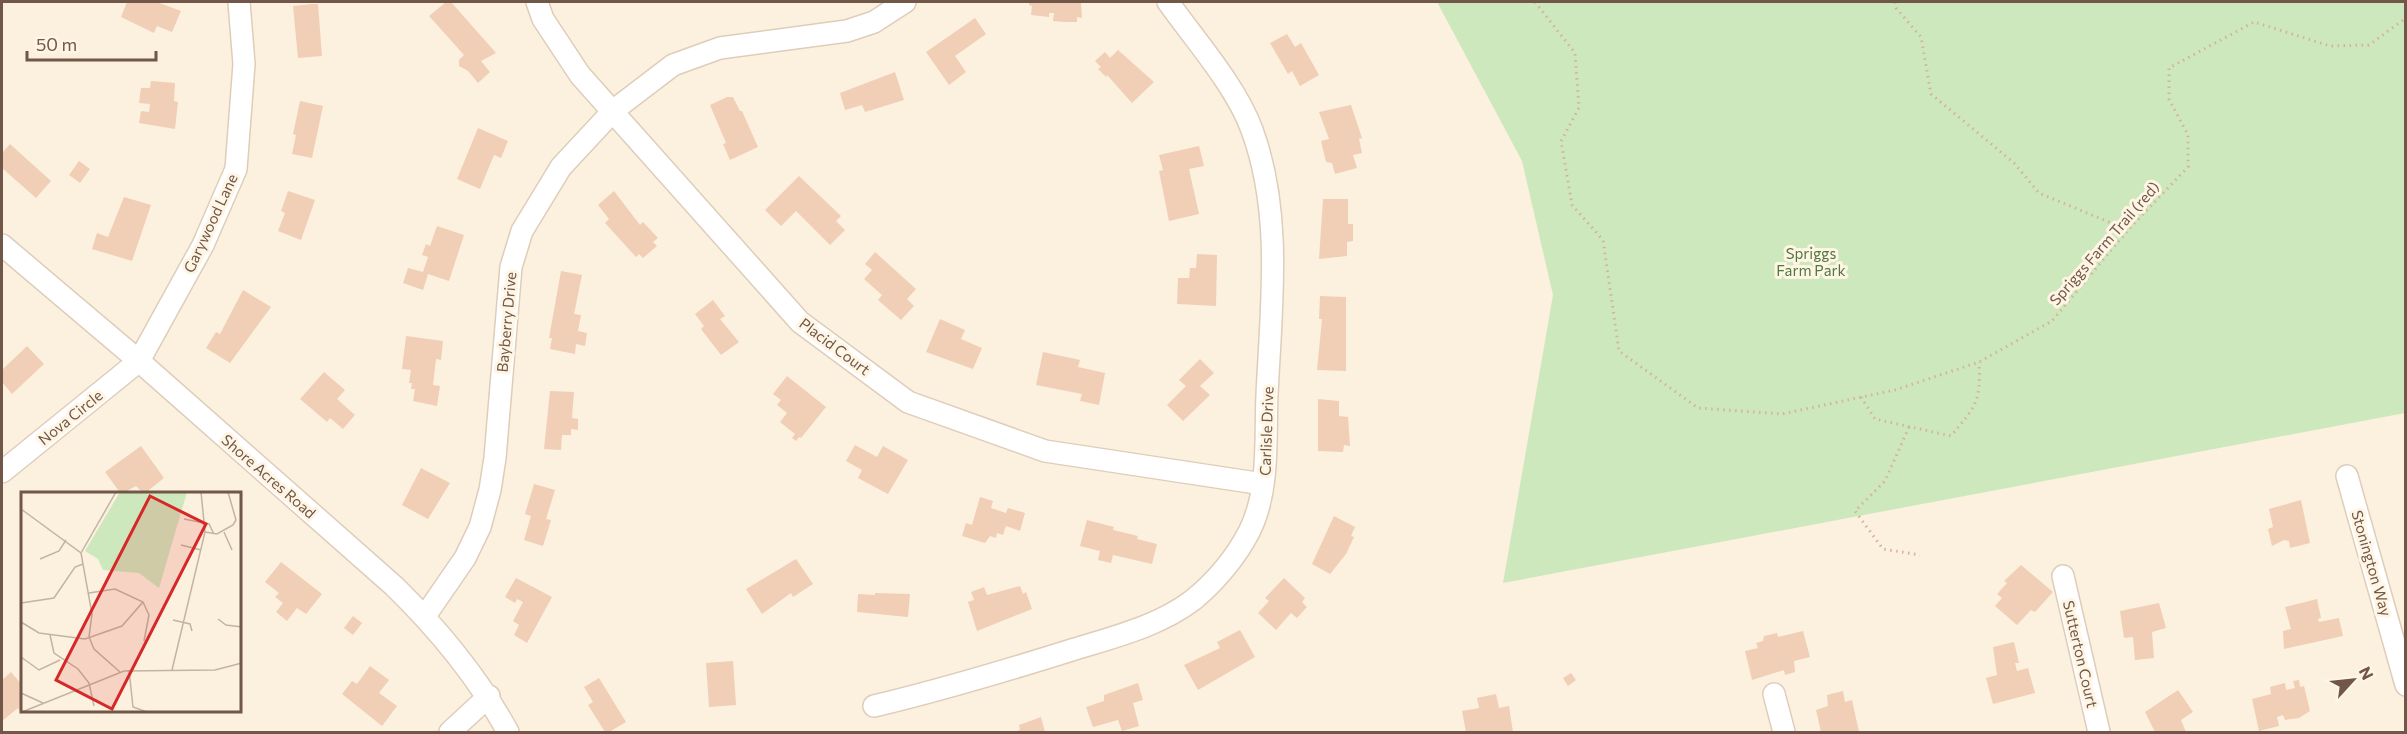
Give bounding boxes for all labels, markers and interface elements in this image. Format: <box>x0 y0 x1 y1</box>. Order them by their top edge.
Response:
scale bar <box>27 24 156 62</box>
text: 50 m <box>36 33 77 55</box>
street label: Garywood Lane <box>179 171 241 275</box>
street label: Spriggs Farm Trail (red) <box>2045 177 2163 309</box>
park label: Spriggs Farm Park <box>1776 244 1846 279</box>
street label: Bayberry Drive <box>493 271 519 373</box>
street label: Placid Court <box>796 314 874 378</box>
street label: Nova Circle <box>34 386 106 448</box>
street label: Carlisle Drive <box>1255 386 1277 476</box>
street label: Shore Acres Road <box>218 430 320 522</box>
inset map <box>21 492 242 713</box>
street label: Stonington Way <box>2348 508 2396 618</box>
street label: Sutterton Court <box>2060 599 2102 709</box>
north arrow <box>2323 650 2383 710</box>
text: N <box>2356 663 2378 683</box>

